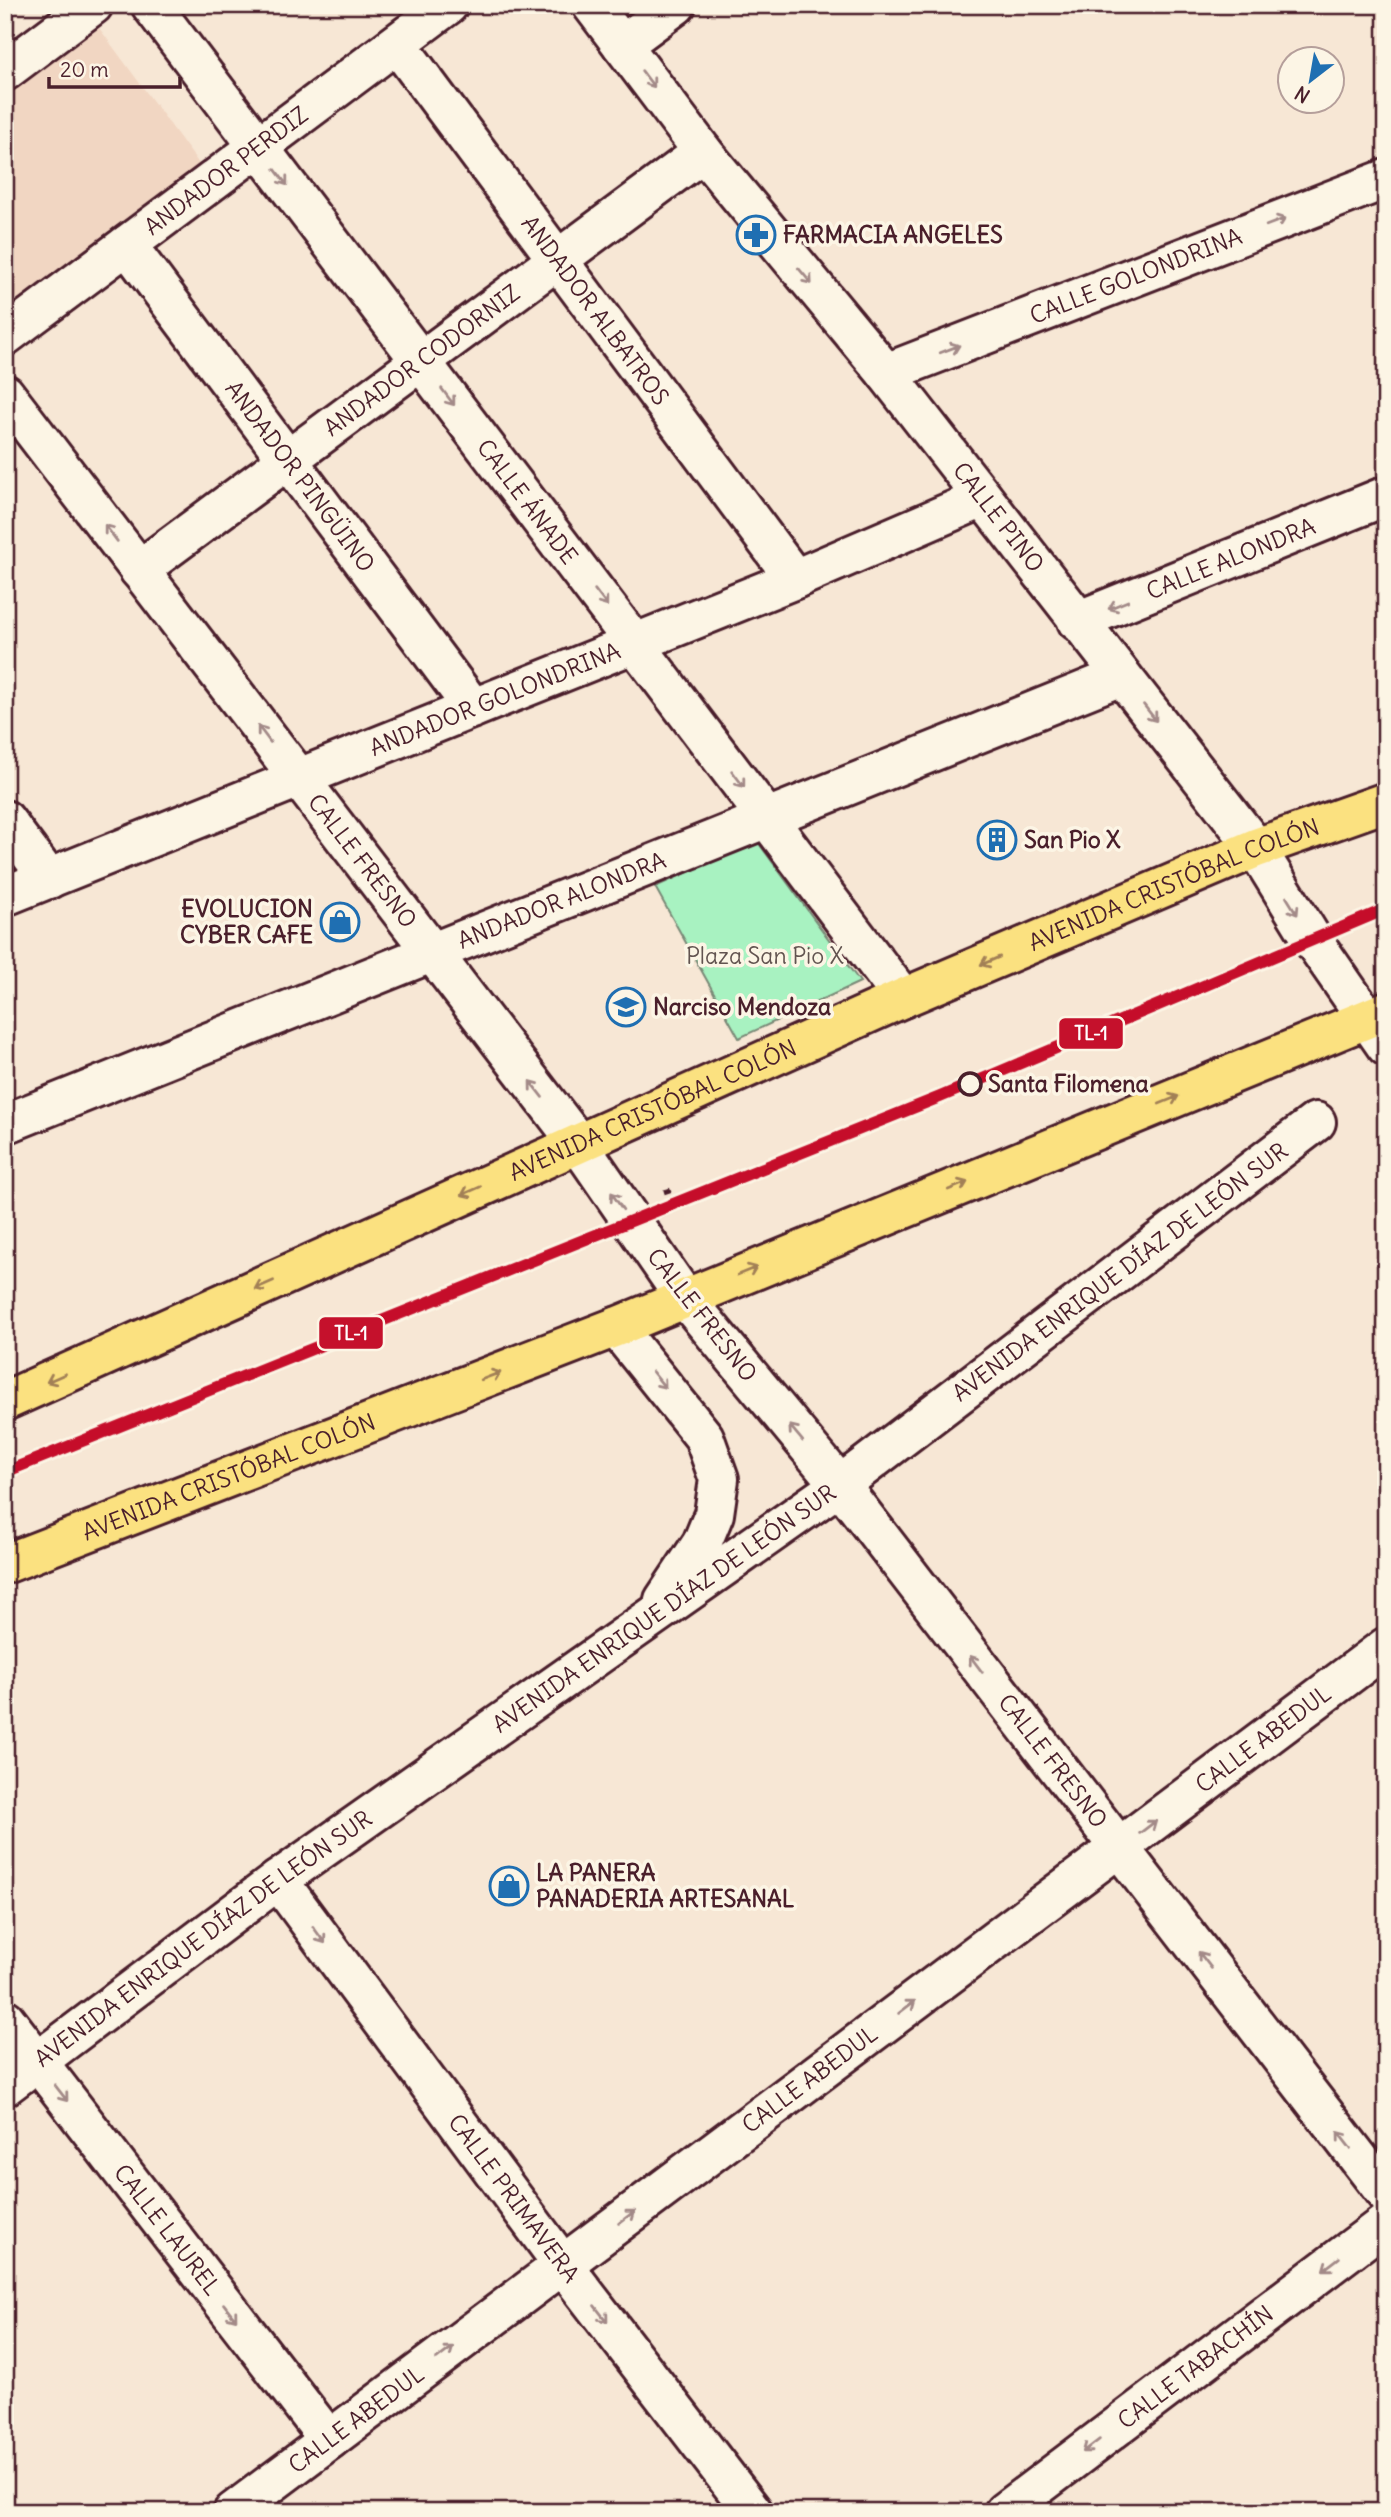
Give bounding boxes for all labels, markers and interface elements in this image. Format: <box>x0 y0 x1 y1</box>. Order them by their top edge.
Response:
scale bar <box>49 46 180 90</box>
north arrow <box>1276 46 1346 116</box>
text: 20 m <box>60 56 109 83</box>
one-way arrow <box>640 70 655 89</box>
text: N <box>1290 81 1314 108</box>
street label: ANDADOR PERDIZ <box>138 100 313 241</box>
one-way arrow <box>273 167 288 186</box>
street label: ANDADOR ALBATROS <box>516 209 676 411</box>
pharmacy icon: FARMACIA ANGELES <box>735 214 777 256</box>
one-way arrow <box>1264 214 1286 227</box>
place label: FARMACIA ANGELES <box>783 220 1003 249</box>
street label: CALLE GOLONDRINA <box>1025 221 1246 330</box>
one-way arrow <box>798 267 813 285</box>
street label: ANDADOR CODORNIZ <box>318 278 525 442</box>
one-way arrow <box>938 341 960 354</box>
street label: ANDADOR PINGÜINO <box>219 375 381 578</box>
one-way arrow <box>441 387 455 406</box>
street label: CALLE ÁNADE <box>471 433 584 570</box>
street label: CALLE PINO <box>947 456 1051 578</box>
street label: CALLE ALONDRA <box>1142 511 1319 605</box>
one-way arrow <box>104 524 119 543</box>
one-way arrow <box>593 588 608 606</box>
one-way arrow <box>1108 599 1130 612</box>
street label: ANDADOR GOLONDRINA <box>365 636 624 762</box>
one-way arrow <box>1142 704 1157 722</box>
one-way arrow <box>257 725 272 743</box>
one-way arrow <box>731 769 746 787</box>
street label: CALLE FRESNO <box>302 788 423 934</box>
street label: AVENIDA CRISTÓBAL COLÓN <box>1024 812 1323 957</box>
building icon: San Pio X <box>976 819 1018 861</box>
place label: San Pio X <box>1024 825 1121 854</box>
street label: ANDADOR ALONDRA <box>453 845 670 955</box>
place label: EVOLUCION CYBER CAFE <box>180 894 313 949</box>
one-way arrow <box>1286 896 1300 916</box>
shop icon: EVOLUCION CYBER CAFE <box>319 901 361 943</box>
park label: Plaza San Pio X <box>686 941 845 970</box>
one-way arrow <box>980 955 1002 968</box>
school or university icon: Narciso Mendoza <box>605 986 647 1028</box>
place label: Narciso Mendoza <box>653 992 831 1021</box>
line badge: TL-1 <box>1058 1017 1124 1050</box>
text: TL-1 <box>1074 1021 1108 1045</box>
street label: AVENIDA CRISTÓBAL COLÓN <box>504 1033 801 1187</box>
place label: Santa Filomena <box>988 1069 1149 1098</box>
marker: Santa Filomena <box>958 1072 982 1096</box>
one-way arrow <box>529 1081 544 1099</box>
one-way arrow <box>1157 1092 1179 1105</box>
street label: AVENIDA ENRIQUE DÍAZ DE LEÓN SUR <box>946 1136 1293 1407</box>
one-way arrow <box>947 1178 968 1191</box>
one-way arrow <box>461 1185 482 1198</box>
one-way arrow <box>610 1192 624 1211</box>
street label: CALLE FRESNO <box>641 1242 764 1387</box>
one-way arrow <box>736 1264 758 1277</box>
one-way arrow <box>254 1279 275 1292</box>
line badge: TL-1 <box>318 1316 384 1350</box>
text: TL-1 <box>334 1321 368 1345</box>
one-way arrow <box>480 1368 502 1381</box>
one-way arrow <box>651 1371 666 1389</box>
one-way arrow <box>46 1372 67 1385</box>
street label: AVENIDA CRISTÓBAL COLÓN <box>78 1407 379 1547</box>
one-way arrow <box>788 1424 804 1442</box>
street label: AVENIDA ENRIQUE DÍAZ DE LEÓN SUR <box>487 1478 841 1739</box>
one-way arrow <box>969 1655 984 1673</box>
street label: CALLE ABEDUL <box>1190 1678 1336 1799</box>
street label: CALLE FRESNO <box>992 1688 1114 1834</box>
street label: AVENIDA ENRIQUE DÍAZ DE LEÓN SUR <box>28 1804 377 2073</box>
one-way arrow <box>1138 1819 1157 1834</box>
place label: LA PANERA PANADERIA ARTESANAL <box>536 1858 795 1913</box>
shop icon: LA PANERA PANADERIA ARTESANAL <box>488 1865 530 1907</box>
one-way arrow <box>311 1925 326 1944</box>
one-way arrow <box>1197 1952 1212 1970</box>
one-way arrow <box>898 2000 916 2015</box>
street label: CALLE ABEDUL <box>736 2019 883 2139</box>
one-way arrow <box>54 2084 69 2102</box>
street label: CALLE PRIMAVERA <box>442 2108 586 2288</box>
one-way arrow <box>1336 2132 1351 2150</box>
street label: CALLE LAUREL <box>108 2158 227 2301</box>
one-way arrow <box>617 2210 636 2225</box>
one-way arrow <box>1322 2256 1341 2271</box>
street label: CALLE TABACHÍN <box>1112 2299 1278 2435</box>
one-way arrow <box>223 2303 238 2321</box>
one-way arrow <box>593 2305 608 2323</box>
one-way arrow <box>435 2346 454 2361</box>
street label: CALLE ABEDUL <box>282 2359 429 2479</box>
one-way arrow <box>1083 2438 1101 2453</box>

